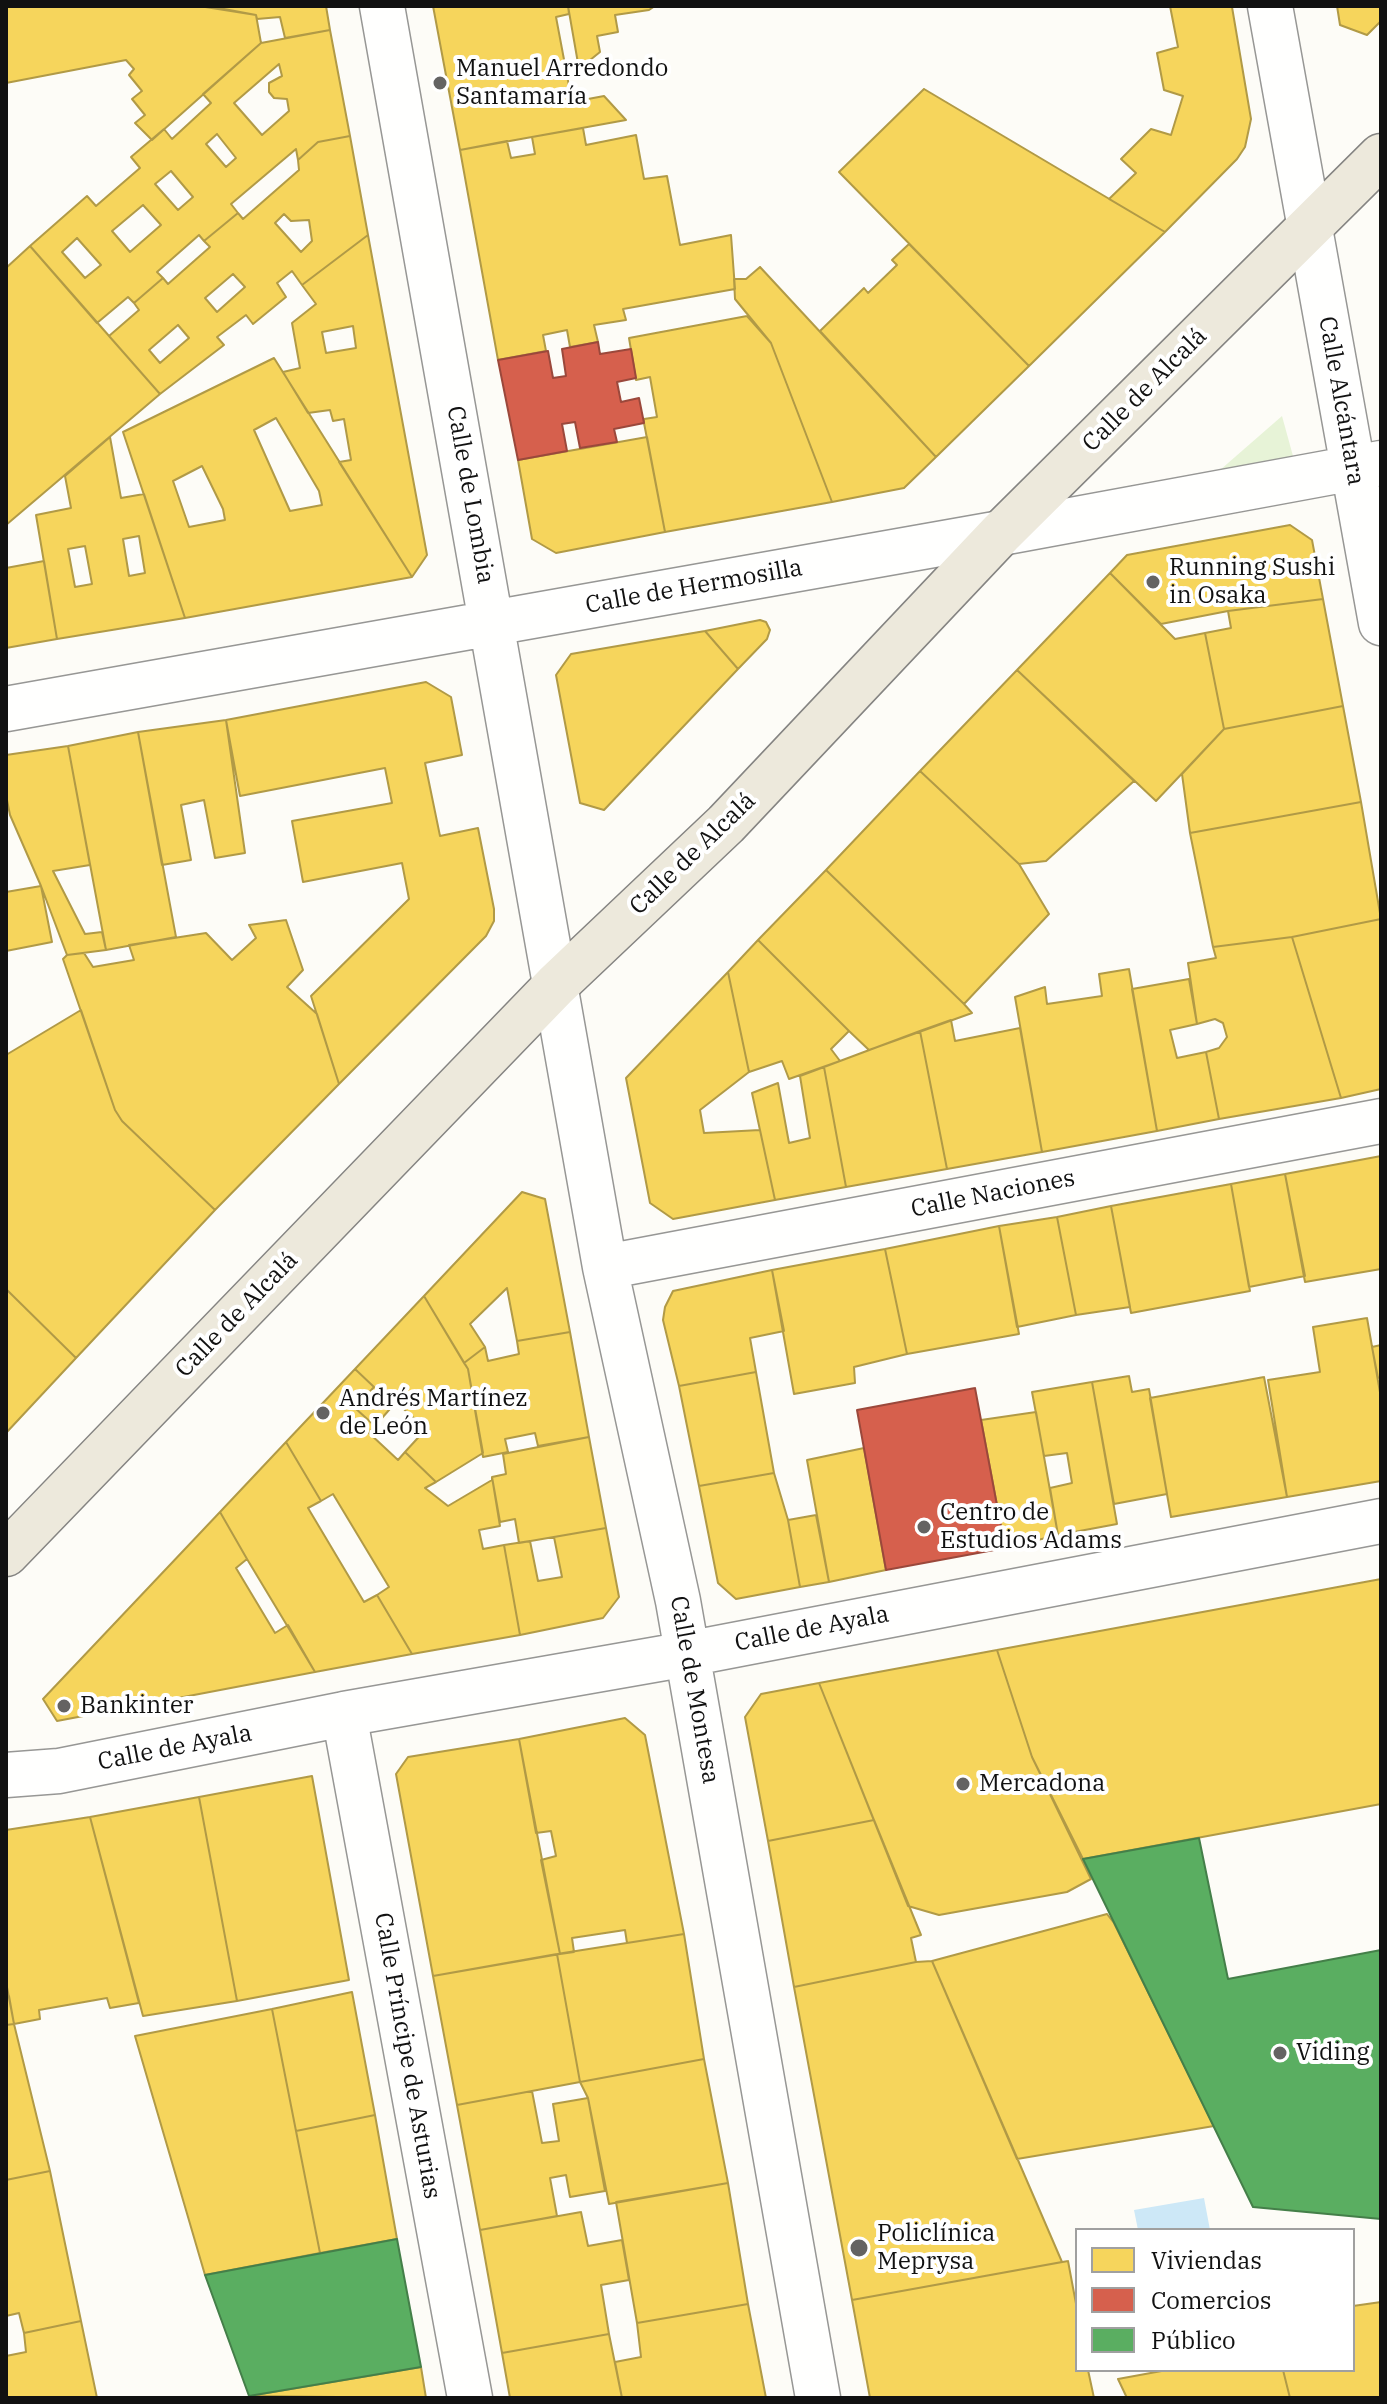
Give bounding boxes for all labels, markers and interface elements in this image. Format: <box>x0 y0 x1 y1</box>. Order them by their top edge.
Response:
place label: Manuel Arredondo Santamaría <box>456 55 668 111</box>
marker: Manuel Arredondo Santamaría <box>431 74 449 92</box>
street label: Calle Alcántara <box>1312 314 1370 488</box>
street label: Calle de Alcalá <box>1077 322 1213 458</box>
street label: Calle de Lombia <box>440 404 500 586</box>
street label: Calle de Hermosilla <box>583 554 805 620</box>
place label: Running Sushi in Osaka <box>1169 554 1335 610</box>
marker: Running Sushi in Osaka <box>1144 573 1162 591</box>
street label: Calle de Alcalá <box>624 787 762 921</box>
street label: Calle Naciones <box>909 1164 1077 1224</box>
street label: Calle de Alcalá <box>170 1246 304 1384</box>
place label: Andrés Martínez de León <box>339 1385 527 1441</box>
marker: Andrés Martínez de León <box>314 1404 332 1422</box>
place label: Centro de Estudios Adams <box>940 1499 1122 1555</box>
marker: Centro de Estudios Adams <box>915 1518 933 1536</box>
street label: Calle de Montesa <box>663 1594 725 1786</box>
street label: Calle de Ayala <box>733 1600 891 1658</box>
place label: Bankinter <box>80 1692 193 1720</box>
marker: Bankinter <box>55 1697 73 1715</box>
street label: Calle de Ayala <box>96 1719 254 1777</box>
place label: Mercadona <box>979 1770 1105 1798</box>
marker: Mercadona <box>954 1775 972 1793</box>
street label: Calle Príncipe de Asturias <box>368 1911 446 2201</box>
place label: Viding <box>1296 2039 1370 2067</box>
marker: Viding <box>1271 2044 1289 2062</box>
place label: Policlínica Meprysa <box>877 2220 995 2276</box>
legend <box>1075 2228 1355 2372</box>
marker: Policlínica Meprysa <box>848 2237 870 2259</box>
text: Viviendas <box>1151 2244 1262 2276</box>
text: Comercios <box>1151 2284 1271 2316</box>
text: Público <box>1151 2324 1236 2356</box>

